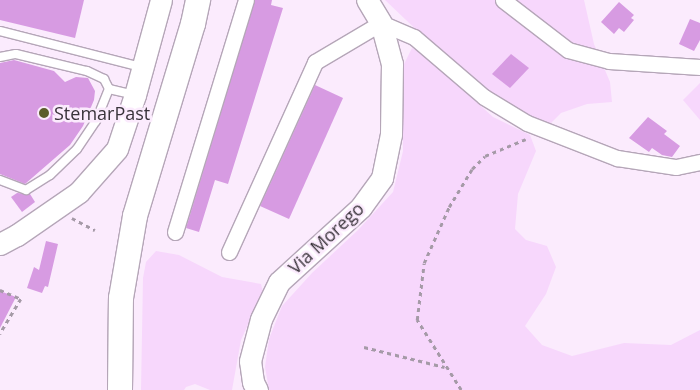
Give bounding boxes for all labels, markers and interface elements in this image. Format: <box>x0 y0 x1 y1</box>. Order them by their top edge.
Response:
place label: StemarPast <box>54 102 150 124</box>
marker: StemarPast <box>38 107 50 119</box>
street label: Via Morego <box>284 198 368 278</box>

